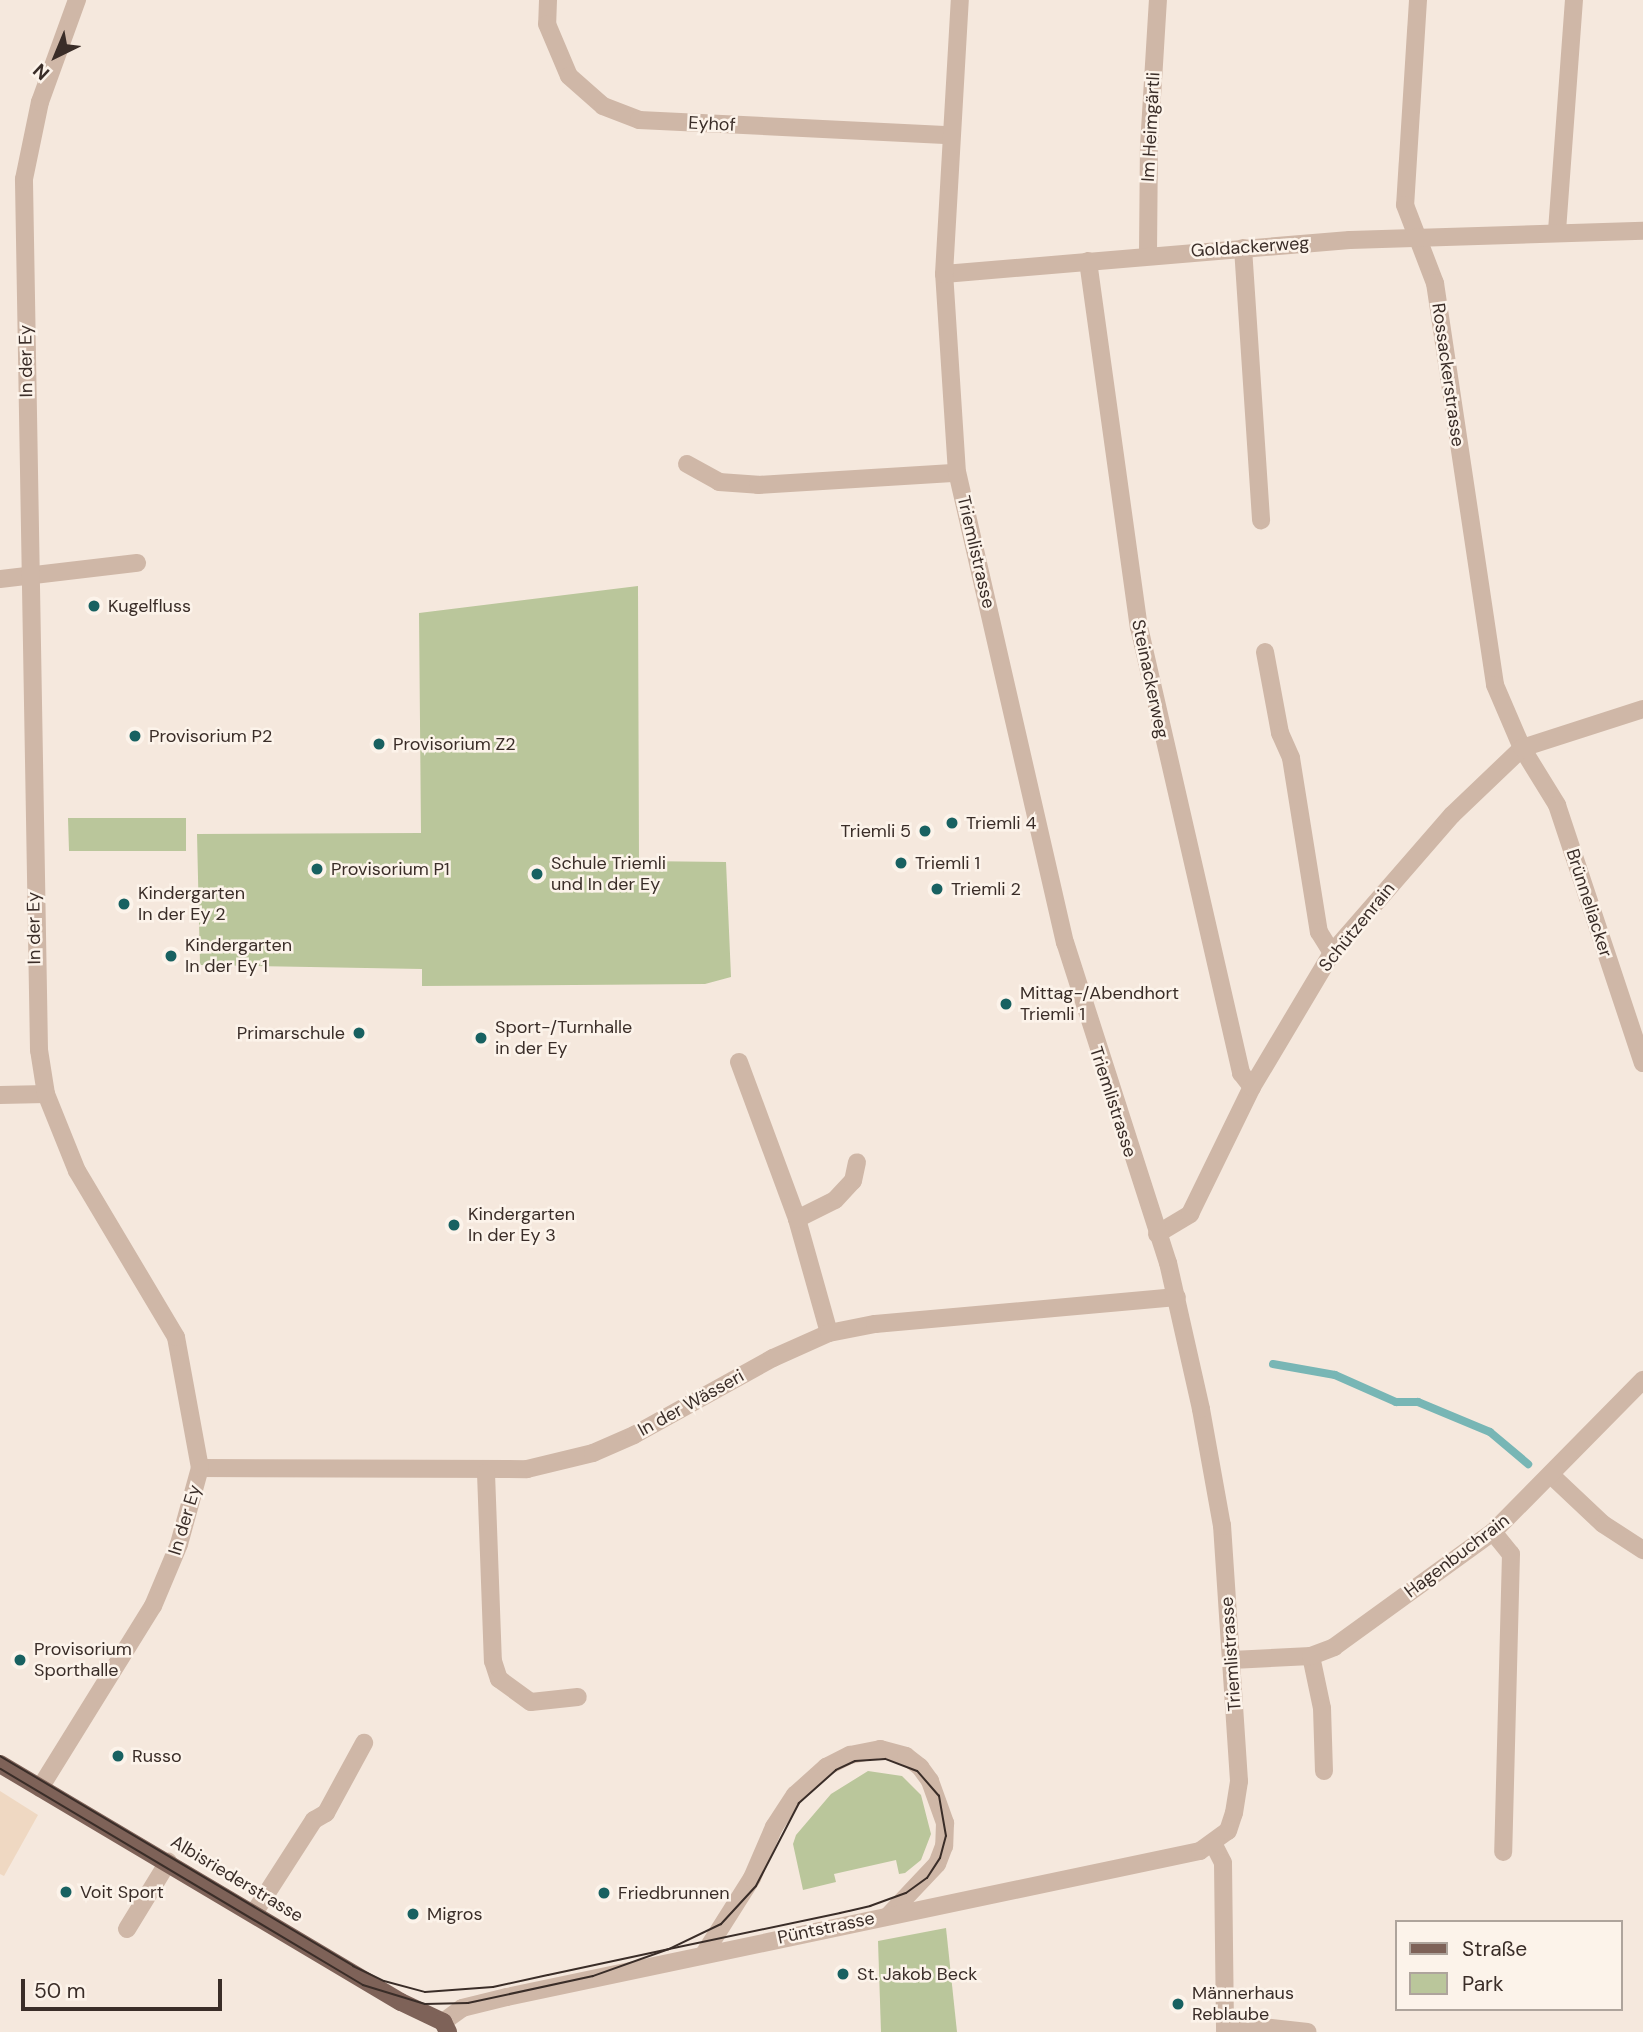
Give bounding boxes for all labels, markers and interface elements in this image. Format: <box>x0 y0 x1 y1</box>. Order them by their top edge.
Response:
north arrow <box>21 21 91 91</box>
text: N <box>28 58 55 86</box>
street label: Im Heimgärtli <box>1137 72 1165 182</box>
street label: Eyhof <box>688 112 736 136</box>
street label: Goldackerweg <box>1190 232 1310 262</box>
street label: Rossackerstrasse <box>1427 302 1469 448</box>
street label: In der Ey <box>15 325 37 397</box>
street label: Triemlistrasse <box>953 493 999 611</box>
place label: Kugelfluss <box>108 595 191 617</box>
marker: Kugelfluss <box>86 598 102 614</box>
street label: Steinackerweg <box>1127 618 1173 740</box>
place label: Provisorium P2 <box>149 725 272 747</box>
marker: Provisorium P2 <box>127 728 143 744</box>
place label: Provisorium Z2 <box>393 733 516 755</box>
marker: Provisorium Z2 <box>371 736 387 752</box>
place label: Triemli 4 <box>966 812 1036 834</box>
marker: Triemli 4 <box>944 815 960 831</box>
place label: Triemli 5 <box>841 820 911 842</box>
marker: Triemli 5 <box>917 823 933 839</box>
street label: Brünneliacker <box>1561 846 1617 960</box>
place label: Triemli 1 <box>915 852 980 874</box>
place label: Schule Triemli und In der Ey <box>551 853 666 896</box>
marker: Triemli 1 <box>893 855 909 871</box>
place label: Provisorium P1 <box>331 858 450 880</box>
marker: Provisorium P1 <box>309 861 325 877</box>
marker: Schule Triemli und In der Ey <box>529 866 545 882</box>
place label: Triemli 2 <box>951 878 1021 900</box>
street label: Schützenrain <box>1315 878 1399 976</box>
marker: Triemli 2 <box>929 881 945 897</box>
place label: Kindergarten In der Ey 2 <box>138 883 245 926</box>
street label: In der Ey <box>23 892 45 964</box>
marker: Kindergarten In der Ey 2 <box>116 896 132 912</box>
place label: Kindergarten In der Ey 1 <box>185 935 292 978</box>
marker: Kindergarten In der Ey 1 <box>163 948 179 964</box>
place label: Mittag-/Abendhort Triemli 1 <box>1020 983 1179 1026</box>
marker: Mittag-/Abendhort Triemli 1 <box>998 996 1014 1012</box>
place label: Sport-/Turnhalle in der Ey <box>495 1017 632 1060</box>
place label: Primarschule <box>237 1022 345 1044</box>
marker: Primarschule <box>351 1025 367 1041</box>
marker: Sport-/Turnhalle in der Ey <box>473 1030 489 1046</box>
street label: Triemlistrasse <box>1085 1044 1141 1160</box>
place label: Kindergarten In der Ey 3 <box>468 1204 575 1246</box>
marker: Kindergarten In der Ey 3 <box>446 1217 462 1233</box>
street label: In der Wässeri <box>634 1365 748 1441</box>
street label: In der Ey <box>164 1482 206 1558</box>
street label: Hagenbuchrain <box>1400 1510 1514 1602</box>
street label: Triemlistrasse <box>1216 1596 1246 1712</box>
place label: Provisorium Sporthalle <box>34 1639 132 1682</box>
marker: Provisorium Sporthalle <box>12 1652 28 1668</box>
place label: Russo <box>132 1745 182 1767</box>
marker: Russo <box>110 1748 126 1764</box>
street label: Albisriederstrasse <box>167 1831 307 1927</box>
place label: Voit Sport <box>80 1881 164 1903</box>
place label: Friedbrunnen <box>618 1882 730 1904</box>
marker: Voit Sport <box>58 1884 74 1900</box>
marker: Friedbrunnen <box>596 1885 612 1901</box>
place label: Migros <box>427 1903 483 1925</box>
marker: Migros <box>405 1906 421 1922</box>
street label: Püntstrasse <box>776 1907 876 1949</box>
legend <box>1394 1920 1622 2011</box>
text: Straße <box>1462 1935 1527 1963</box>
place label: St. Jakob Beck <box>857 1963 977 1985</box>
scale bar <box>24 1966 226 2010</box>
marker: St. Jakob Beck <box>835 1966 851 1982</box>
text: Park <box>1462 1970 1503 1998</box>
text: 50 m <box>34 1977 85 2005</box>
place label: Männerhaus Reblaube <box>1192 1983 1294 2025</box>
marker: Männerhaus Reblaube <box>1170 1996 1186 2012</box>

